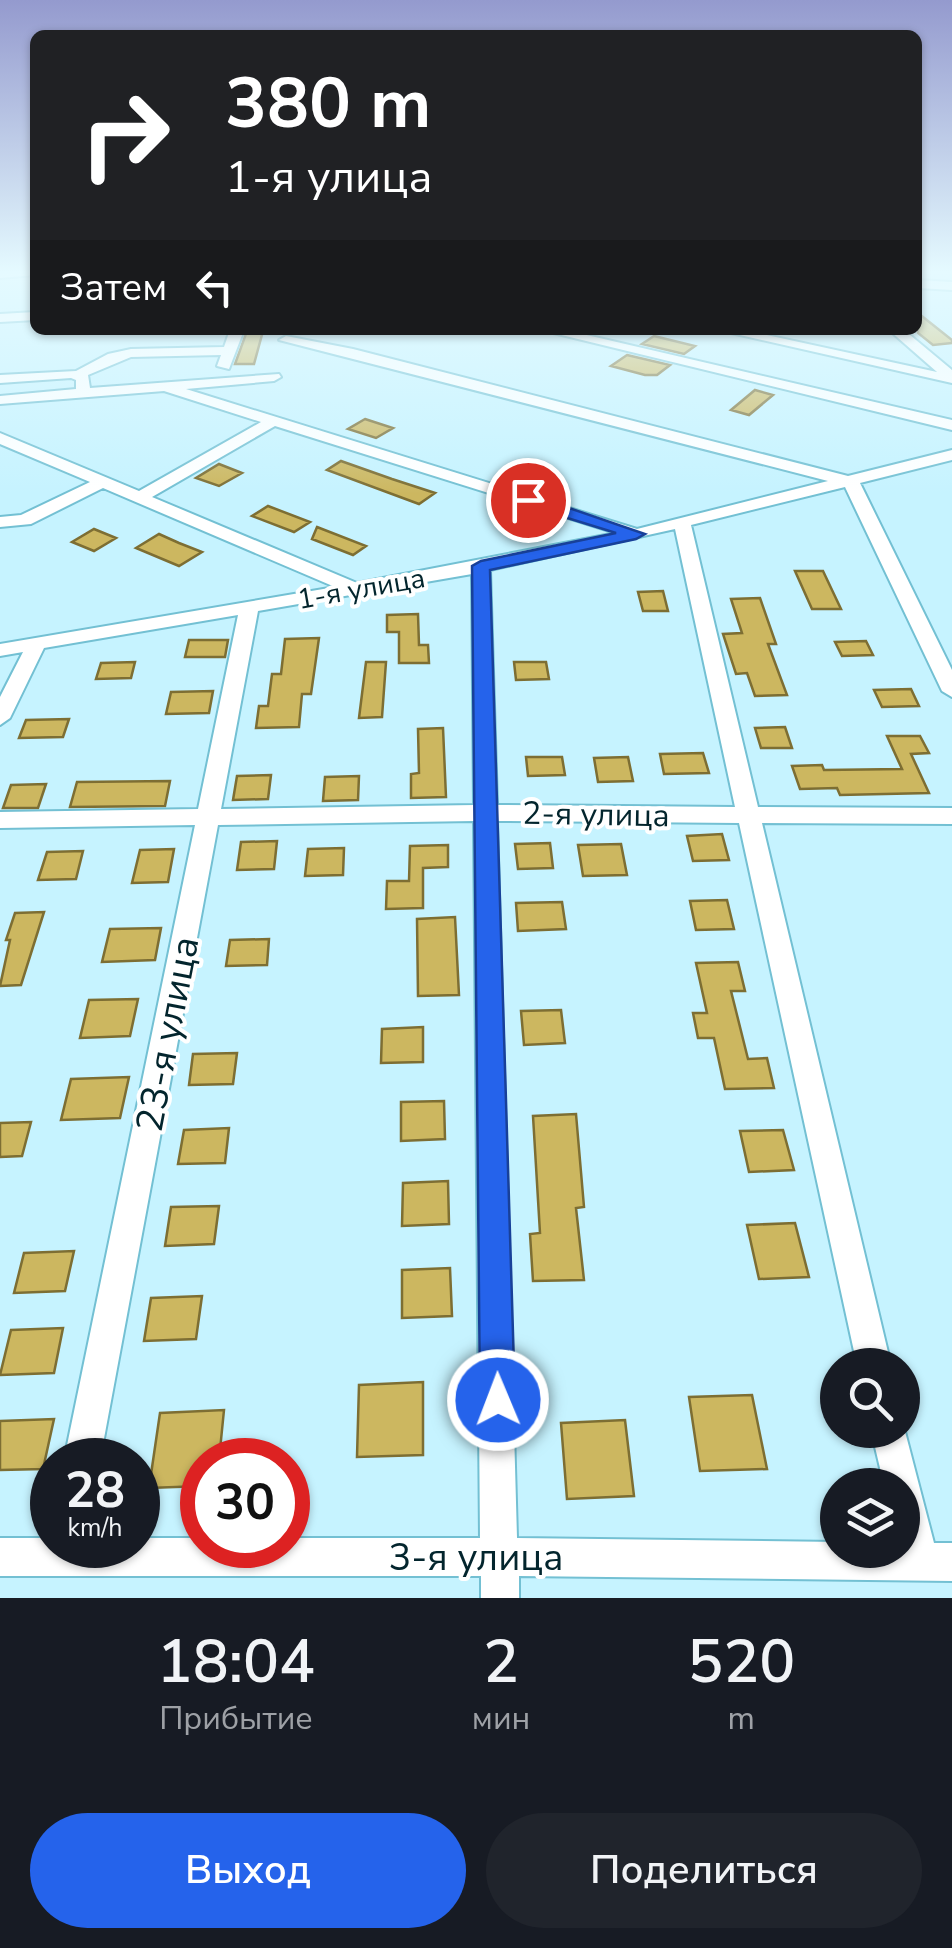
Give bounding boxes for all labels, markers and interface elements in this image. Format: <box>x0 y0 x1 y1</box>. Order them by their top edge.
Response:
text: 380 m <box>225 56 431 152</box>
icon: right <box>60 70 190 200</box>
text: 1-я улица <box>225 147 432 208</box>
icon: left <box>187 260 242 315</box>
text: Затем <box>60 262 167 313</box>
pin <box>486 458 571 543</box>
icon: arrive <box>501 473 556 528</box>
street label: 1-я улица <box>294 559 428 619</box>
street label: 2-я улица <box>522 792 670 837</box>
street label: 23-я улица <box>124 932 211 1136</box>
position arrow <box>446 1348 550 1452</box>
map controls <box>820 1348 920 1568</box>
button: search <box>820 1348 920 1448</box>
speed limit sign: 30 <box>180 1438 310 1568</box>
text: 28 <box>65 1456 125 1525</box>
button: layers <box>820 1468 920 1568</box>
text: km/h <box>67 1511 123 1545</box>
street label: 3-я улица <box>388 1532 564 1583</box>
text: 18:04 <box>157 1621 315 1703</box>
text: 2 <box>483 1621 519 1703</box>
text: 520 <box>687 1621 795 1703</box>
text: Прибытие <box>159 1697 313 1740</box>
text: мин <box>472 1697 530 1740</box>
text: m <box>727 1697 755 1740</box>
button: Выход <box>30 1813 466 1928</box>
button: Поделиться <box>486 1813 922 1928</box>

